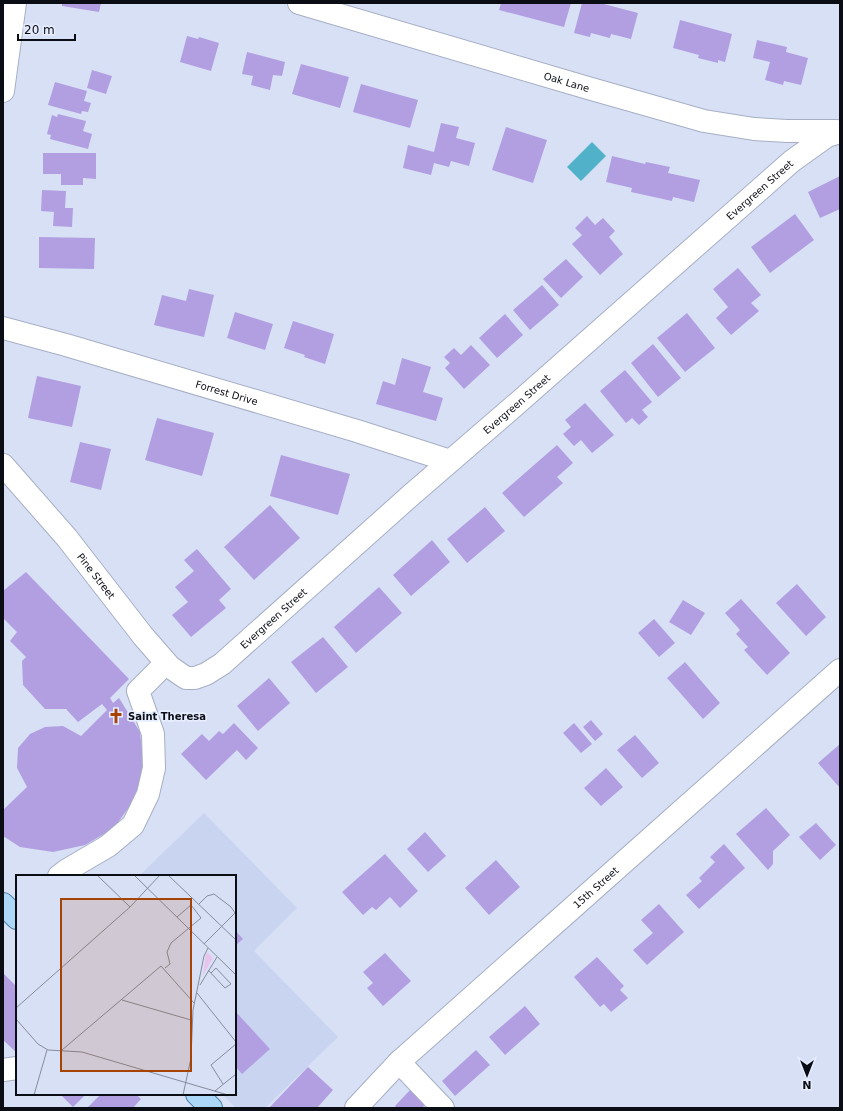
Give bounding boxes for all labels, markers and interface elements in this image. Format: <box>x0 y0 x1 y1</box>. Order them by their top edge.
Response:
scale bar <box>18 16 75 42</box>
text: 20 m <box>24 23 55 37</box>
street label: Oak Lane <box>542 70 591 94</box>
street label: Evergreen Street <box>724 157 795 222</box>
street label: Evergreen Street <box>481 372 552 436</box>
street label: Forrest Drive <box>194 378 259 407</box>
street label: Pine Street <box>75 551 118 601</box>
street label: Evergreen Street <box>238 586 309 651</box>
church icon: Saint Theresa <box>107 707 125 725</box>
place label: Saint Theresa <box>128 711 206 722</box>
street label: 15th Street <box>571 864 620 910</box>
inset map <box>16 875 236 1095</box>
north arrow <box>787 1055 827 1095</box>
text: N <box>802 1078 812 1091</box>

